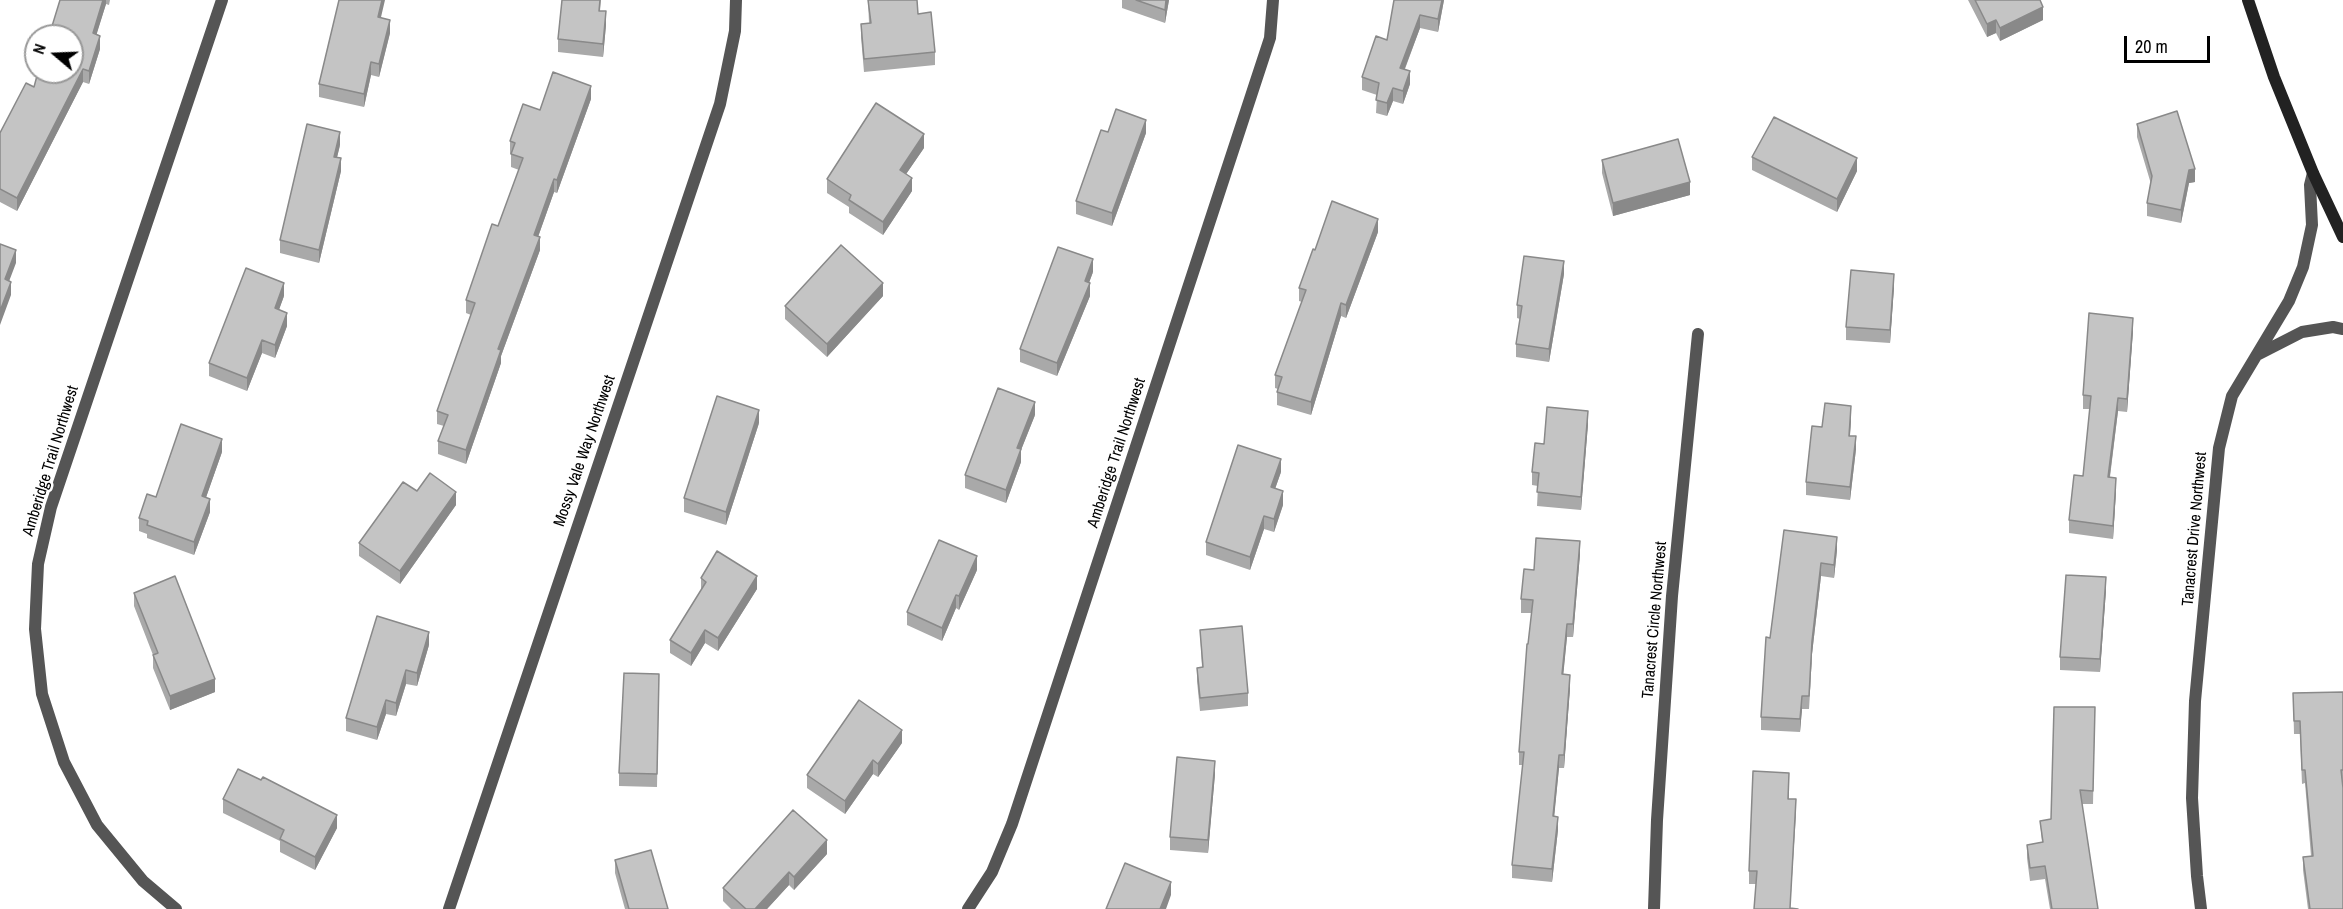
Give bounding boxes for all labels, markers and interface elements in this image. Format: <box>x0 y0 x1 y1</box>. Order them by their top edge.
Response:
north arrow <box>24 24 84 84</box>
scale bar <box>2127 24 2212 62</box>
text: 20 m <box>2135 34 2168 59</box>
text: N <box>27 41 51 57</box>
street label: Mossy Vale Way Northwest <box>550 373 620 529</box>
street label: Amberidge Trail Northwest <box>1084 376 1150 530</box>
street label: Amberidge Trail Northwest <box>19 383 83 539</box>
street label: Tanacrest Drive Northwest <box>2179 451 2211 607</box>
street label: Tanacrest Circle Northwest <box>1639 541 1671 699</box>

